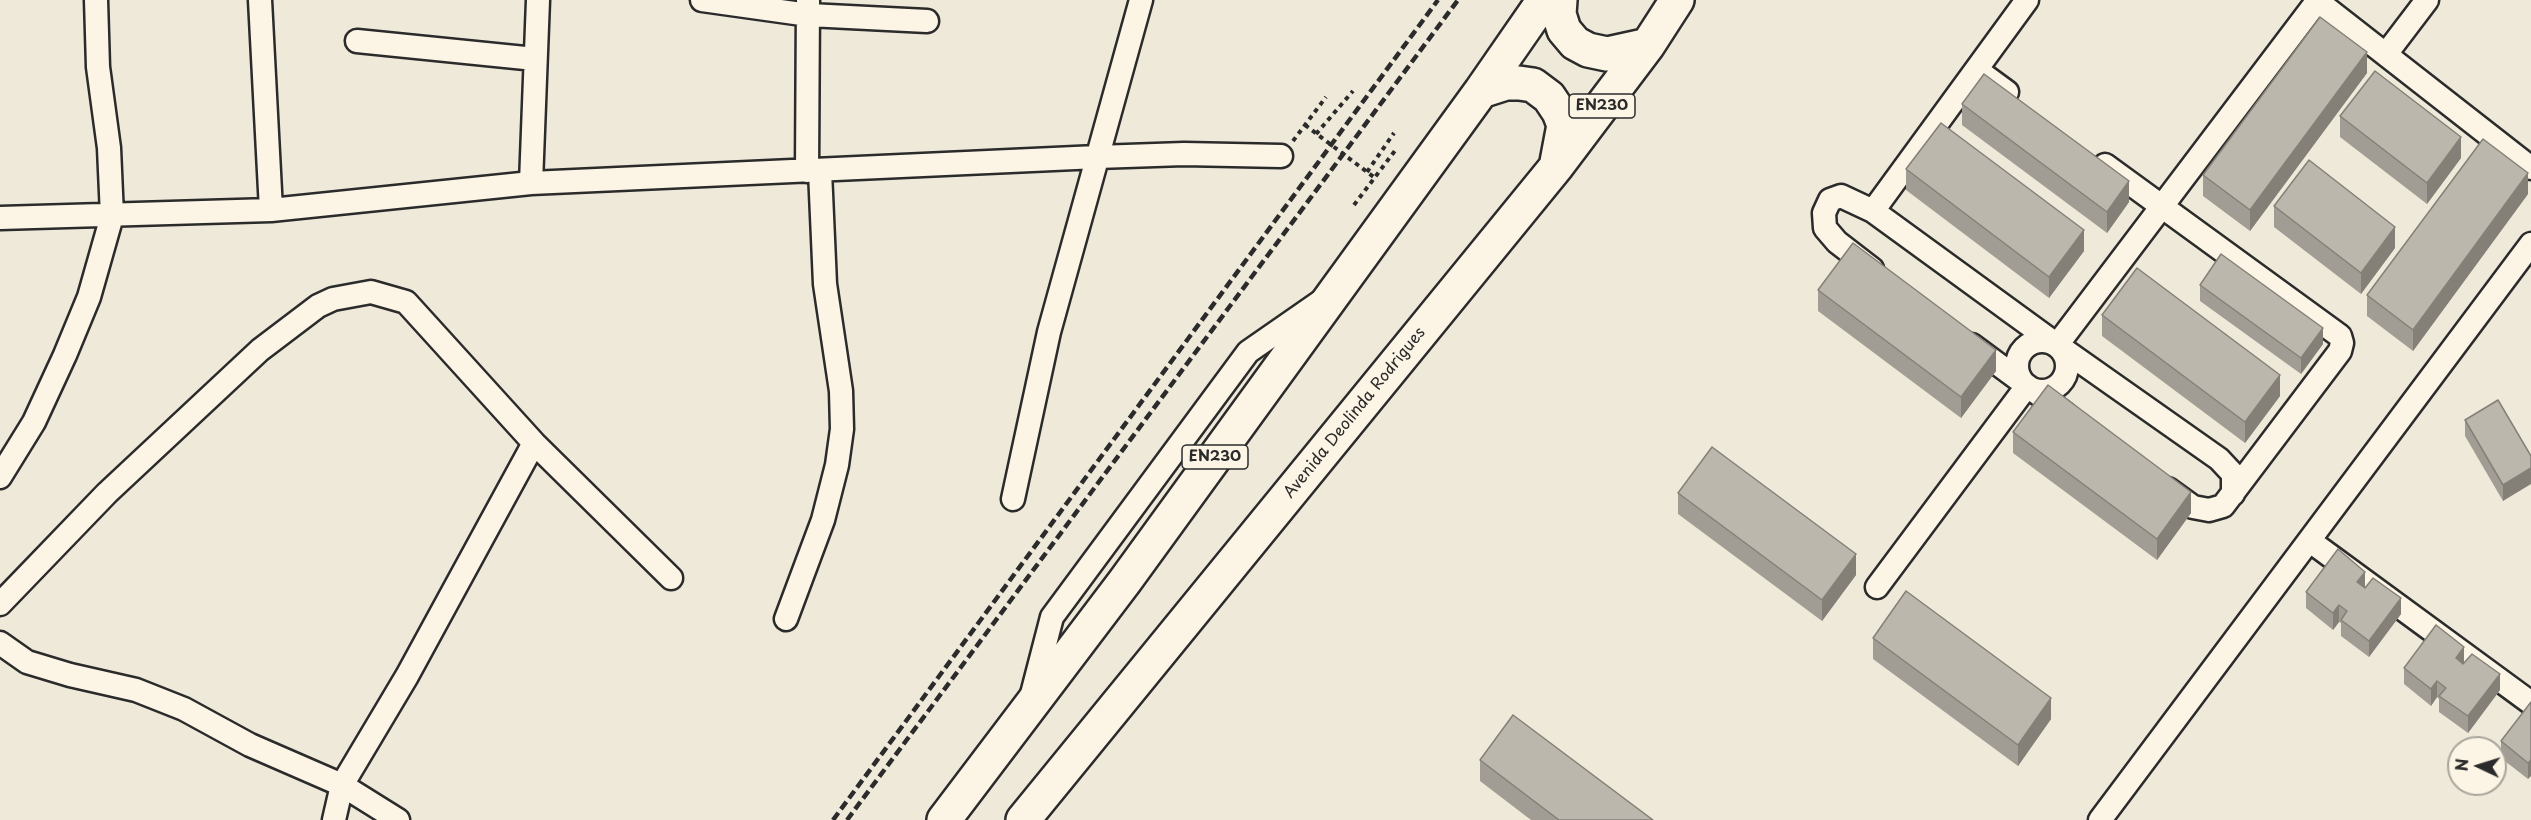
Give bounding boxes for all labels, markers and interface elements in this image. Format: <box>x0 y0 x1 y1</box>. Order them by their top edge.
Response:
road number: EN230 <box>1569 94 1635 118</box>
street label: Avenida Deolinda Rodrigues <box>1280 324 1430 502</box>
road number: EN230 <box>1182 445 1248 469</box>
north arrow <box>2447 736 2507 796</box>
text: N <box>2449 758 2473 772</box>

